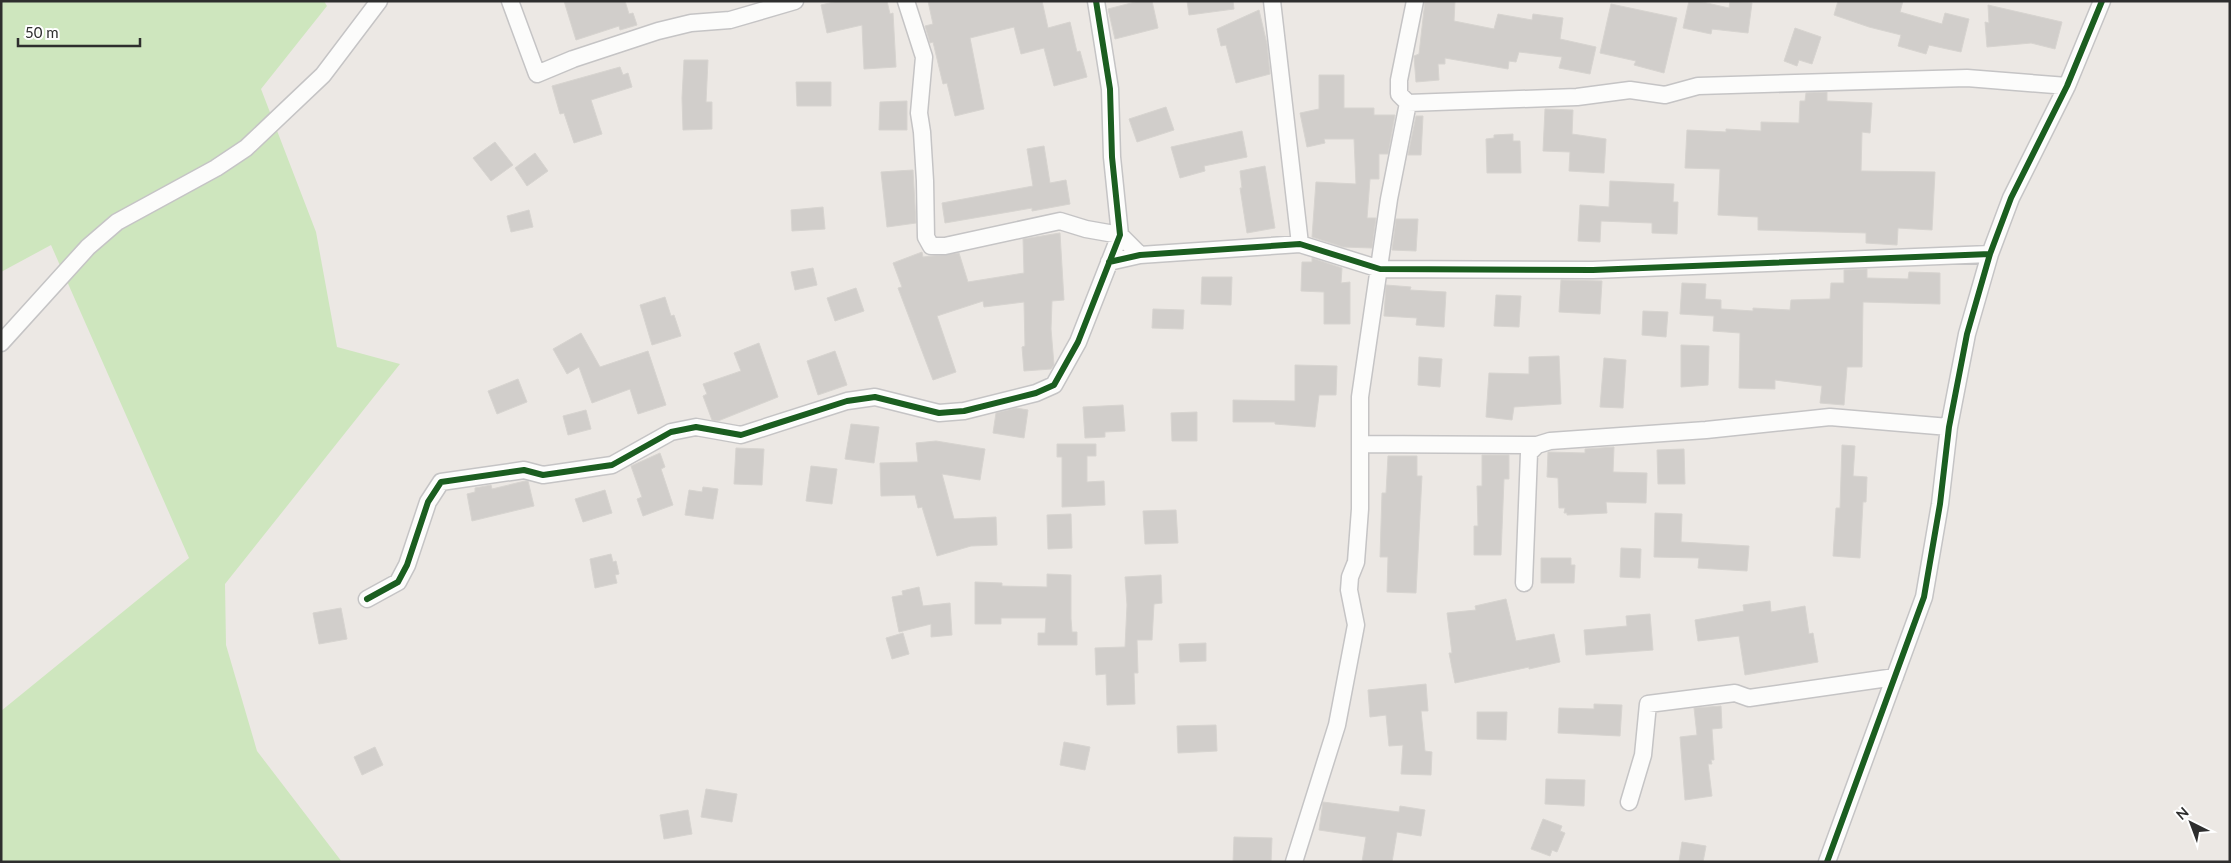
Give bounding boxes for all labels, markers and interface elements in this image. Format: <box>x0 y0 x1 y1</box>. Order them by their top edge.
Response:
scale bar <box>18 15 140 47</box>
text: 50 m <box>25 23 59 41</box>
north arrow <box>2166 798 2216 848</box>
text: N <box>2172 803 2192 823</box>

